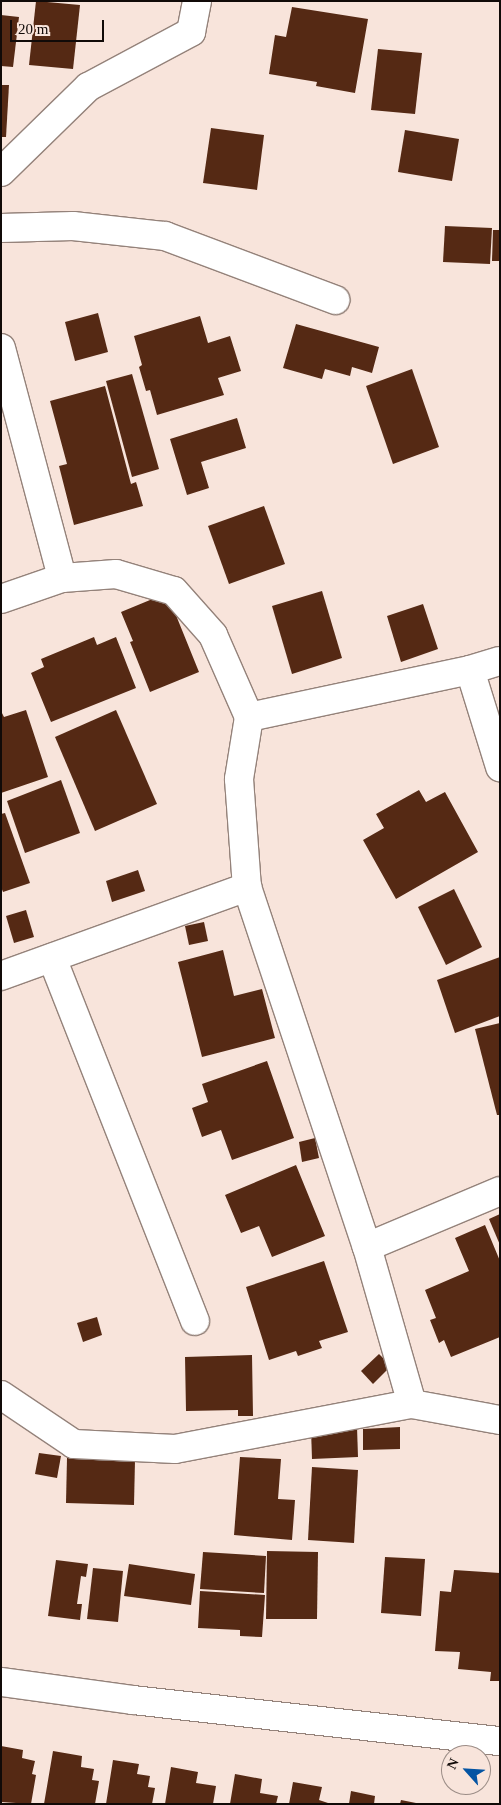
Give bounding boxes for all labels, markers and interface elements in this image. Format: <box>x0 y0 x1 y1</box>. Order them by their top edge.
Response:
scale bar <box>12 10 106 42</box>
text: 20 m <box>18 21 48 37</box>
north arrow <box>441 1745 491 1795</box>
text: N <box>444 1756 462 1771</box>

